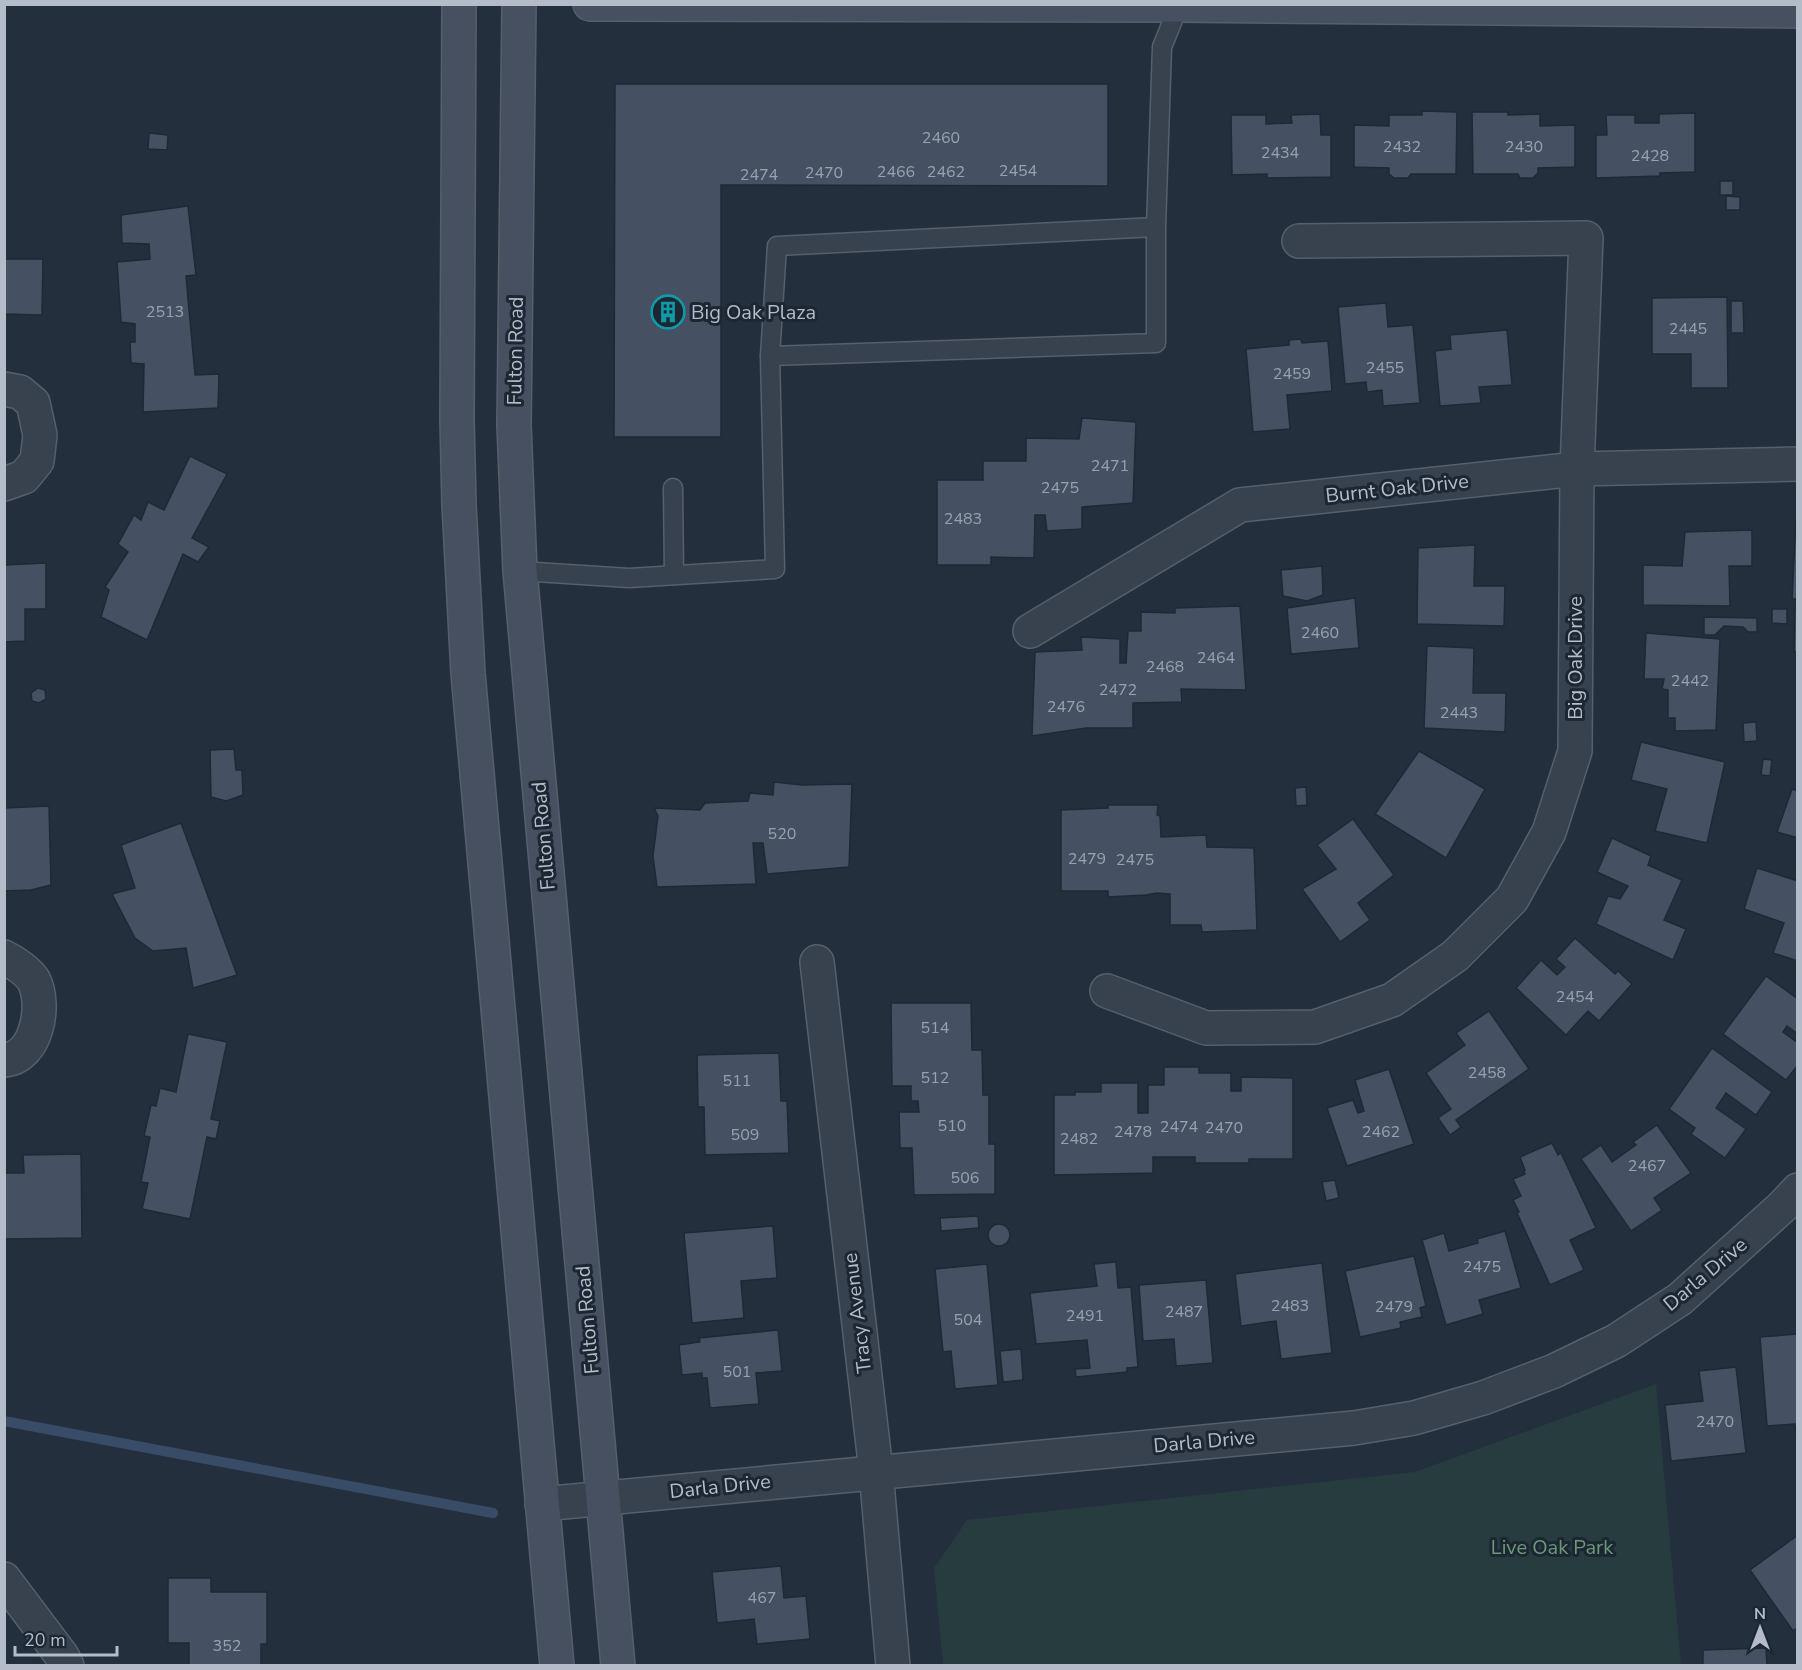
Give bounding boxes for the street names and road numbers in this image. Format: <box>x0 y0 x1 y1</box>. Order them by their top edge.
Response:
street label: Fulton Road <box>501 296 530 406</box>
street label: Burnt Oak Drive <box>1324 468 1470 509</box>
street label: Big Oak Drive <box>1562 596 1589 720</box>
street label: Fulton Road <box>525 781 562 891</box>
street label: Darla Drive <box>1658 1231 1753 1317</box>
street label: Tracy Avenue <box>837 1251 878 1375</box>
street label: Fulton Road <box>569 1265 606 1375</box>
street label: Darla Drive <box>1152 1424 1256 1459</box>
street label: Darla Drive <box>668 1468 772 1505</box>

